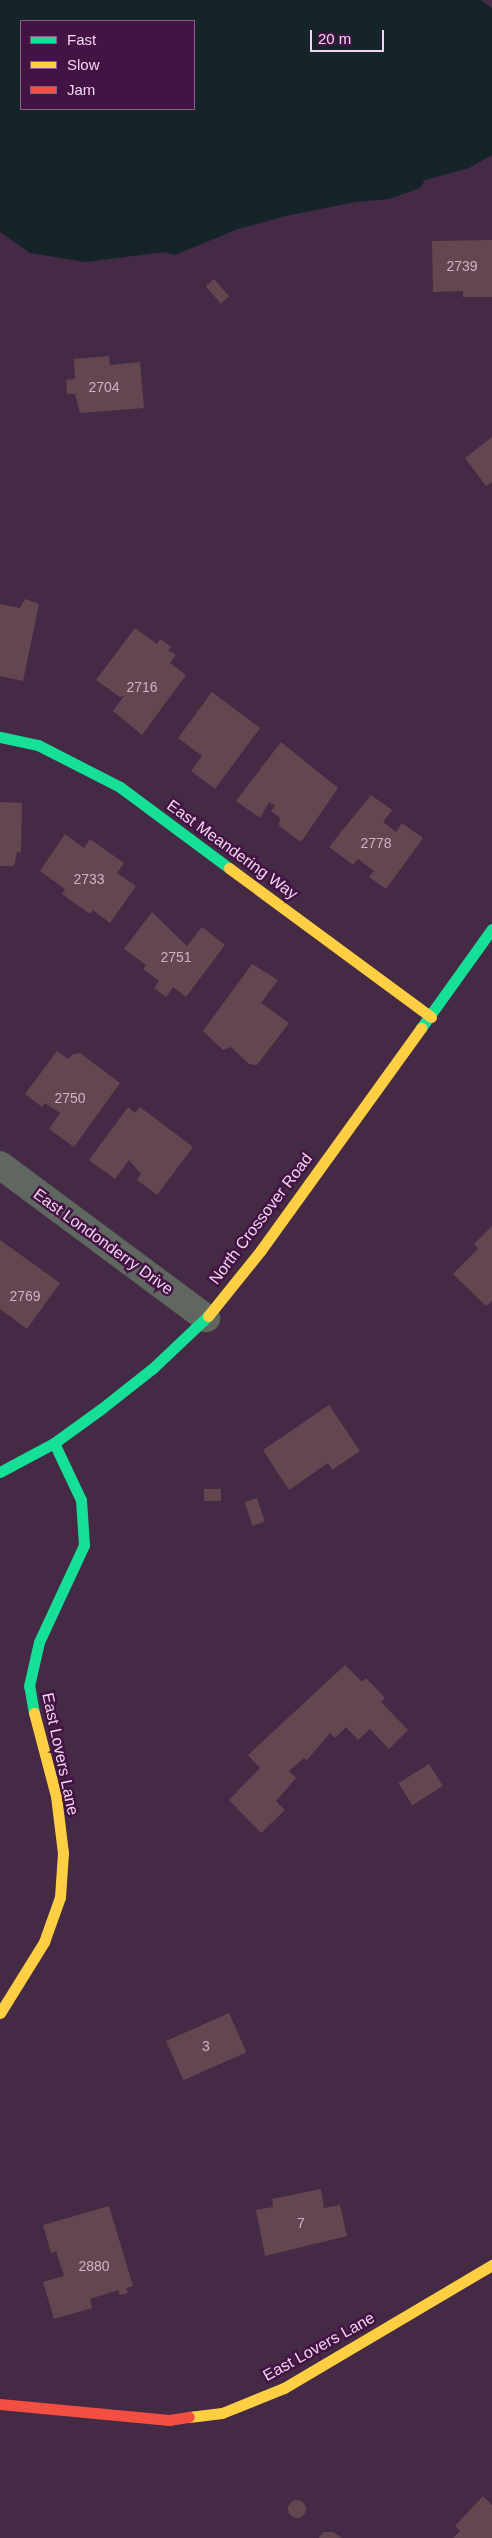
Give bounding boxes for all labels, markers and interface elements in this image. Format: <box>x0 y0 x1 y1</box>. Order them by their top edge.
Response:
legend <box>20 20 195 110</box>
scale bar <box>312 20 386 52</box>
text: 20 m <box>318 30 351 47</box>
text: Fast <box>67 31 96 48</box>
text: Slow <box>67 56 100 73</box>
text: Jam <box>67 81 95 98</box>
house number: 2739 <box>446 258 478 274</box>
house number: 2704 <box>88 379 120 395</box>
house number: 2716 <box>126 679 158 695</box>
street label: East Meandering Way <box>163 796 301 904</box>
house number: 2778 <box>360 835 392 851</box>
house number: 2733 <box>73 871 105 887</box>
house number: 2751 <box>160 949 192 965</box>
house number: 2750 <box>54 1090 86 1106</box>
street label: North Crossover Road <box>205 1150 317 1288</box>
street label: East Londonderry Drive <box>29 1185 177 1299</box>
house number: 2769 <box>9 1288 41 1304</box>
street label: East Lovers Lane <box>38 1691 82 1817</box>
house number: 3 <box>202 2038 210 2054</box>
house number: 7 <box>297 2215 305 2231</box>
house number: 2880 <box>78 2258 110 2274</box>
street label: East Lovers Lane <box>260 2308 378 2386</box>

